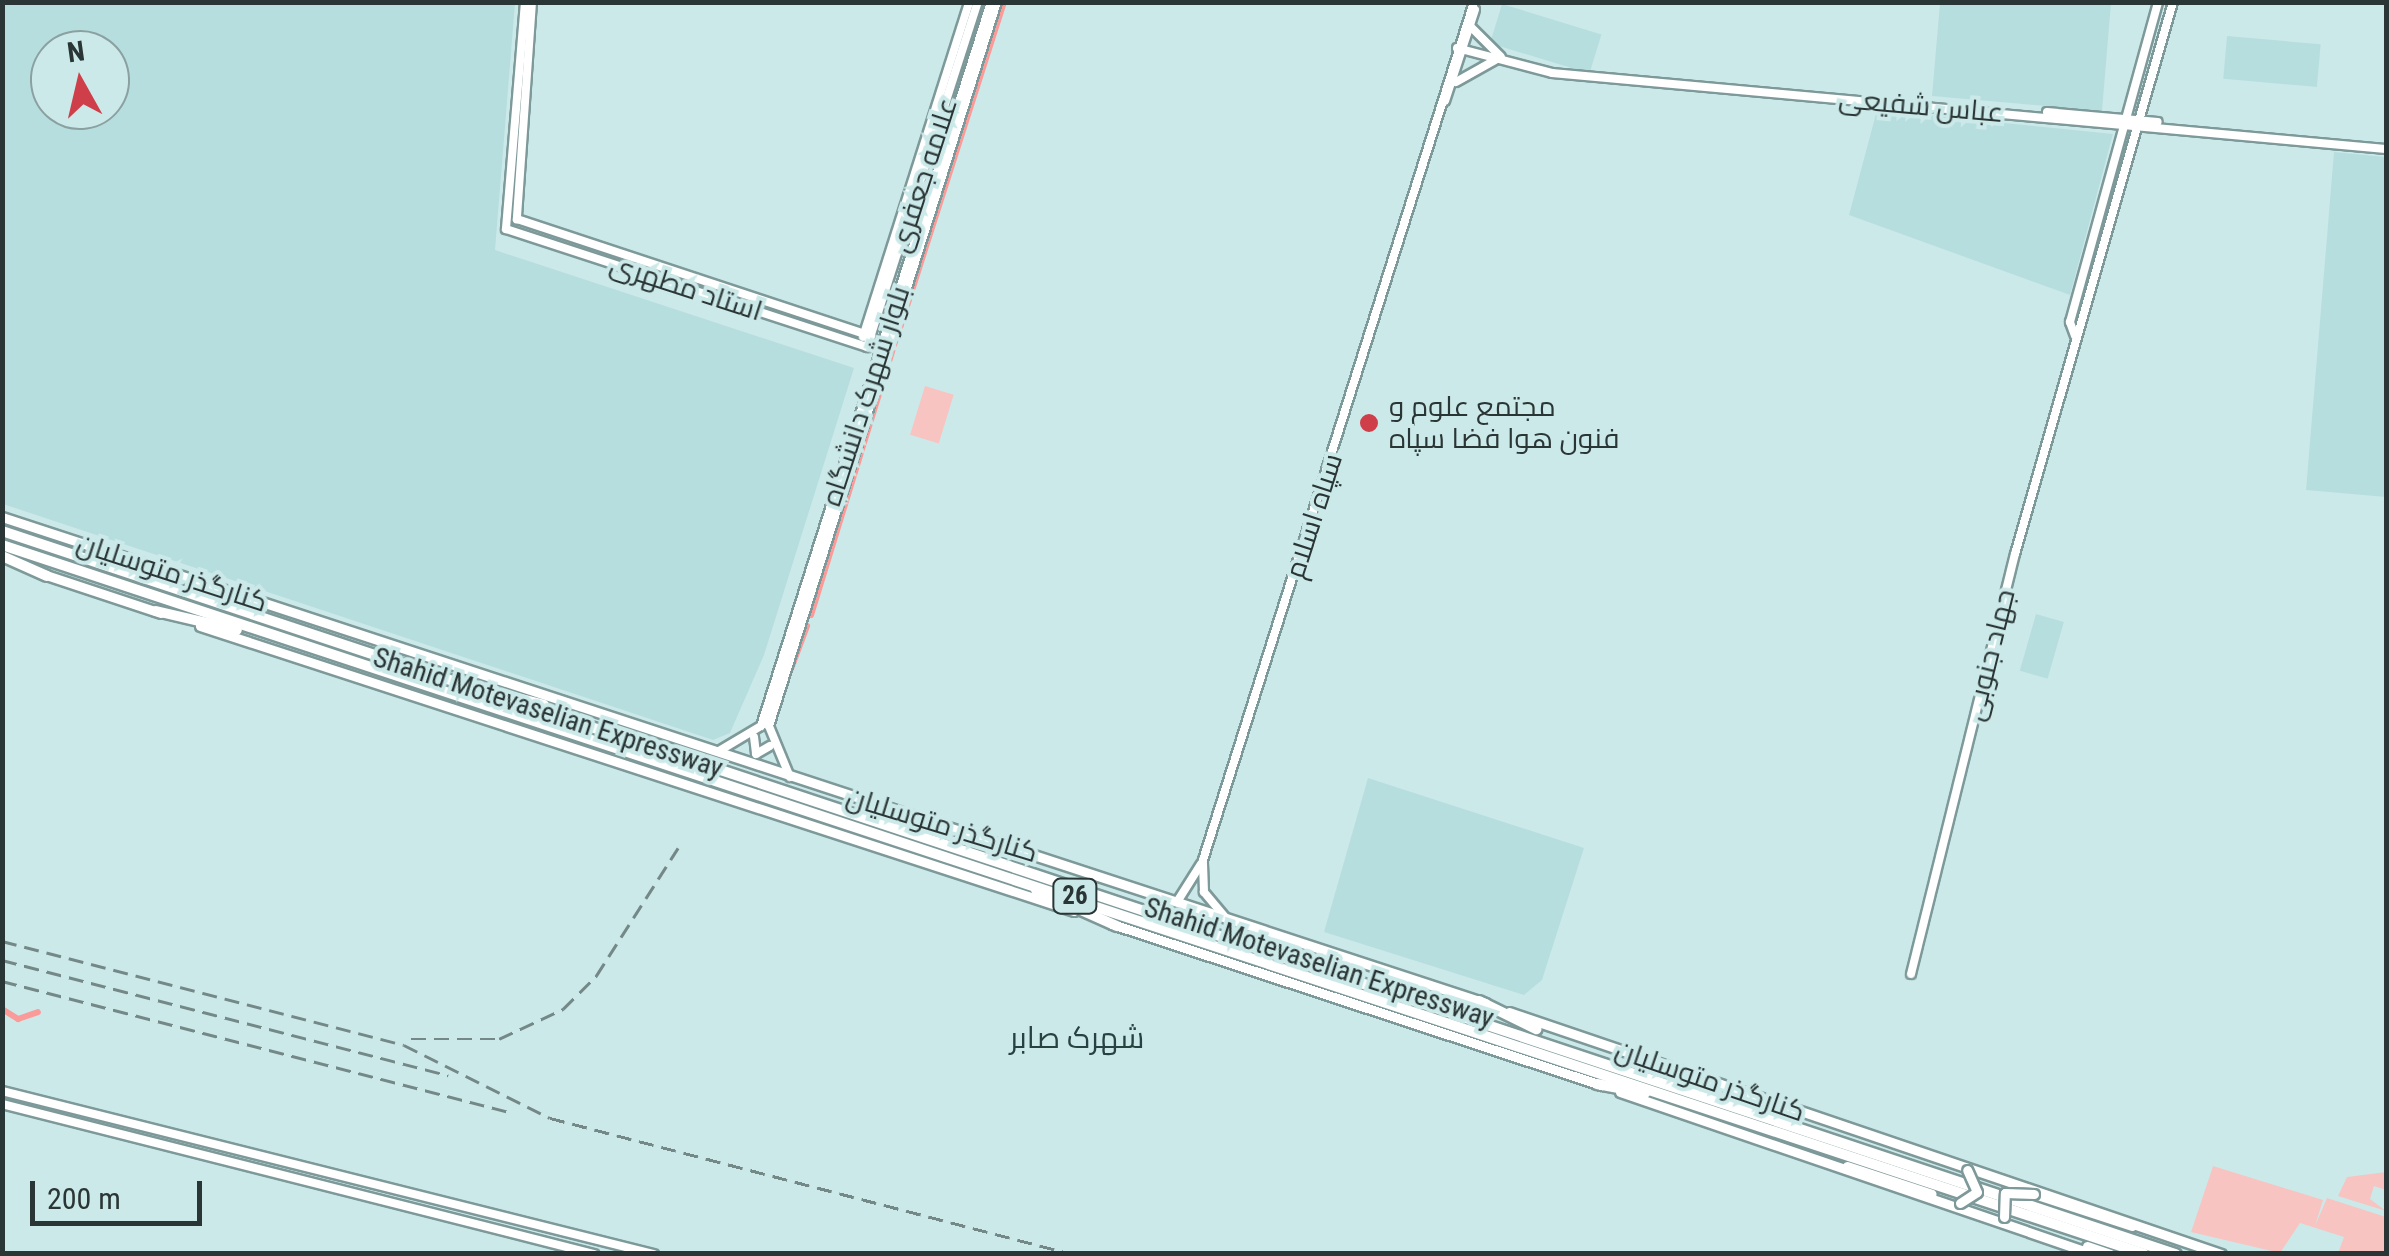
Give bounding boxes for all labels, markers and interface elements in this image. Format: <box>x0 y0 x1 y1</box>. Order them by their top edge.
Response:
north arrow <box>30 30 130 130</box>
text: N <box>65 34 87 69</box>
street label: عباس شفیعی <box>1837 82 2005 130</box>
street label: علامه جعفری <box>883 93 965 257</box>
street label: استاد مطهری <box>606 248 766 328</box>
street label: بلوار شهرک دانشگاه <box>815 282 917 510</box>
place label: مجتمع علوم و فنون هوا فضا سپاه <box>1389 390 1619 456</box>
marker: مجتمع علوم و فنون هوا فضا سپاه <box>1358 412 1380 434</box>
street label: سپاه اسلام <box>1278 449 1350 583</box>
street label: کنارگذر متوسلیان <box>73 526 271 620</box>
street label: جهاد جنوبی <box>1957 586 2023 724</box>
street label: Shahid Motevaselian Expressway <box>369 641 727 785</box>
street label: کنارگذر متوسلیان <box>842 780 1042 870</box>
road number: 26 <box>1050 876 1100 916</box>
street label: Shahid Motevaselian Expressway <box>1140 891 1498 1035</box>
district label: شهرک صابر <box>1010 1020 1144 1056</box>
street label: کنارگذر متوسلیان <box>1611 1033 1809 1129</box>
scale bar <box>35 1161 208 1223</box>
text: 200 m <box>47 1181 121 1216</box>

